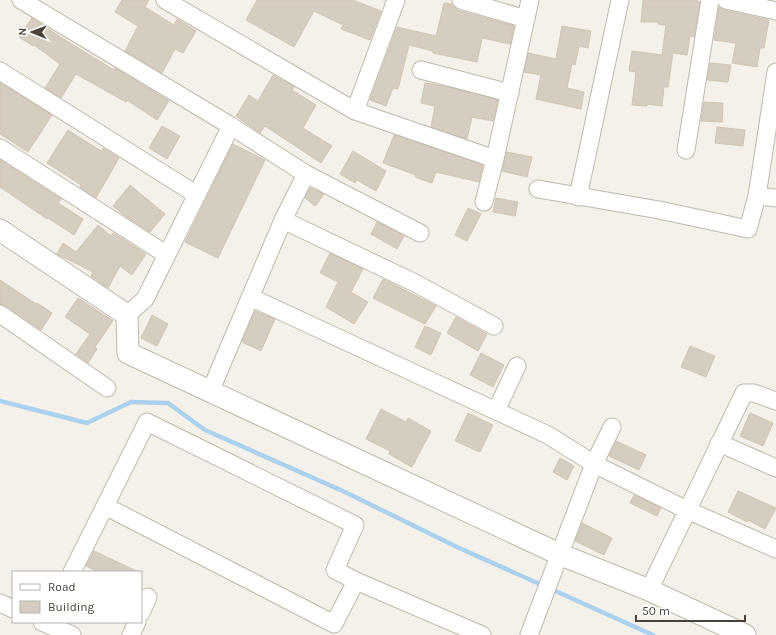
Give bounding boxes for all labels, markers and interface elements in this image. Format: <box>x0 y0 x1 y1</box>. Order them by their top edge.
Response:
north arrow <box>12 12 52 52</box>
text: N <box>16 28 29 36</box>
legend <box>12 571 142 623</box>
text: Road <box>48 580 76 594</box>
scale bar <box>636 597 745 623</box>
text: Building <box>48 600 95 614</box>
text: 50 m <box>642 604 670 618</box>

